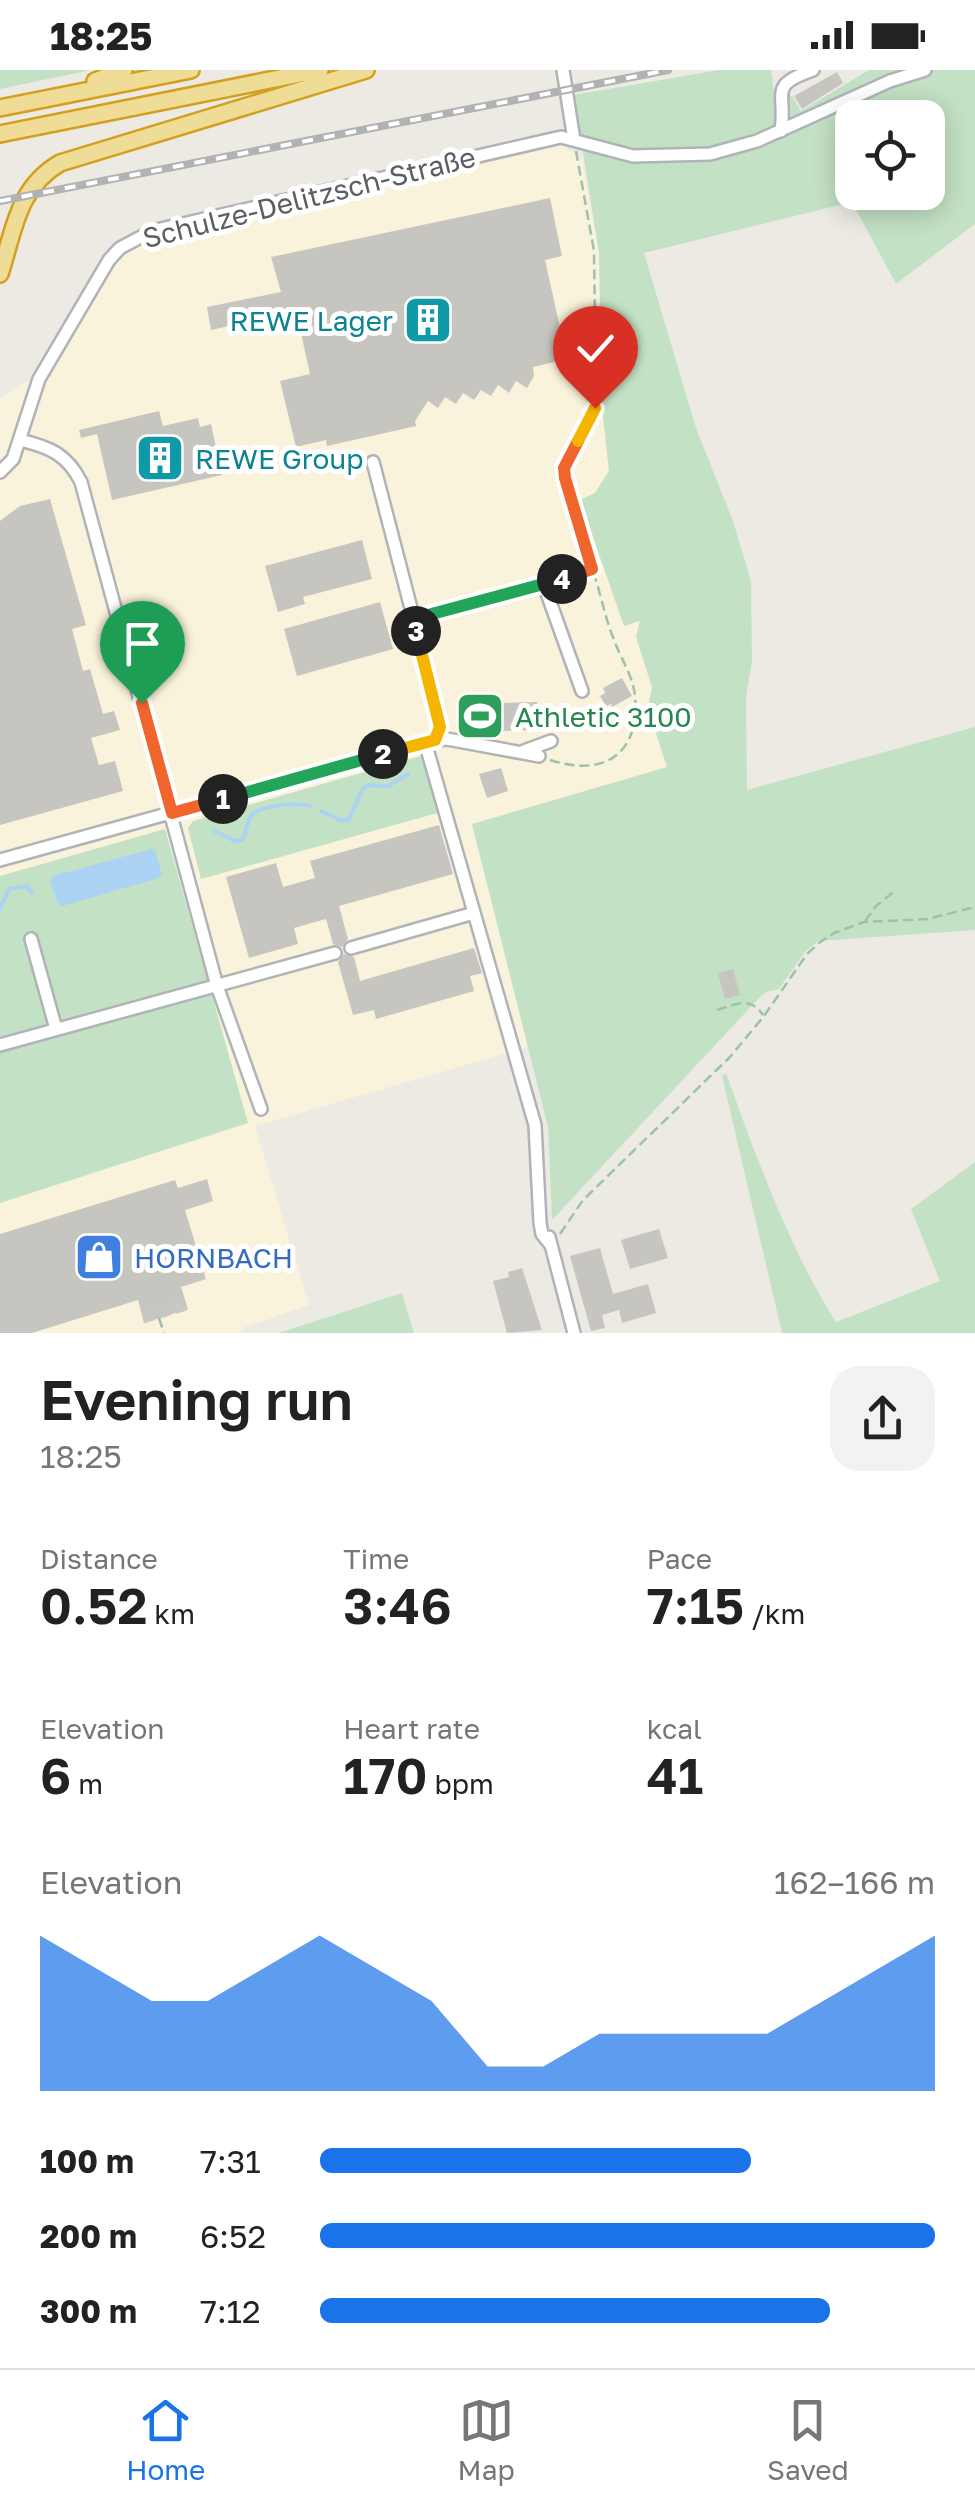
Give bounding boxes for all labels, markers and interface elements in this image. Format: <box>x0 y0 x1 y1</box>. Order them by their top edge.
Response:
text: 18:25 <box>50 13 152 58</box>
map controls <box>835 100 945 210</box>
button: locate <box>835 100 945 210</box>
street label: Schulze-Delitzsch-Straße <box>139 140 479 254</box>
building icon: REWE Lager <box>402 294 454 346</box>
place label: REWE Lager <box>229 304 393 337</box>
pin <box>553 306 638 409</box>
icon: check <box>568 321 623 376</box>
building icon: REWE Group <box>134 432 186 484</box>
place label: REWE Group <box>195 442 363 475</box>
pin: 4 <box>537 554 587 604</box>
text: 4 <box>553 562 571 595</box>
pin <box>100 601 185 704</box>
pin: 3 <box>391 606 441 656</box>
text: 3 <box>407 614 425 647</box>
icon: arrive <box>115 616 170 671</box>
sports icon: Athletic 3100 <box>454 690 506 742</box>
place label: Athletic 3100 <box>515 700 692 733</box>
pin: 2 <box>358 729 408 779</box>
text: 2 <box>374 737 392 770</box>
pin: 1 <box>198 774 248 824</box>
text: 1 <box>216 782 230 815</box>
shop icon: HORNBACH <box>73 1231 125 1283</box>
place label: HORNBACH <box>134 1241 293 1274</box>
text: Evening run <box>40 1366 353 1432</box>
button: share <box>830 1366 935 1471</box>
text: 18:25 <box>40 1437 122 1475</box>
text: Distance <box>40 1542 158 1575</box>
text: Time <box>343 1542 409 1575</box>
text: Pace <box>647 1542 712 1575</box>
text: 0.52 <box>40 1575 147 1635</box>
text: 3:46 <box>343 1575 452 1635</box>
text: 7:15 <box>647 1575 744 1635</box>
text: km <box>147 1597 195 1630</box>
text: /km <box>744 1597 805 1630</box>
text: Elevation <box>40 1712 165 1745</box>
text: Heart rate <box>343 1712 480 1745</box>
text: kcal <box>647 1712 702 1745</box>
text: 6 <box>40 1745 71 1805</box>
text: 170 <box>343 1745 427 1805</box>
text: 41 <box>647 1745 703 1805</box>
text: m <box>71 1767 103 1800</box>
text: bpm <box>427 1767 494 1800</box>
text: Elevation <box>40 1863 182 1901</box>
text: 162–166 m <box>774 1863 935 1901</box>
text: 100 m <box>40 2142 134 2180</box>
text: 7:31 <box>200 2142 261 2180</box>
text: 200 m <box>40 2217 137 2255</box>
text: 6:52 <box>200 2217 266 2255</box>
text: 300 m <box>40 2292 137 2330</box>
text: 7:12 <box>200 2292 261 2330</box>
tab: Home <box>126 2393 205 2486</box>
tab: Map <box>458 2393 515 2486</box>
tab: Saved <box>767 2393 849 2486</box>

